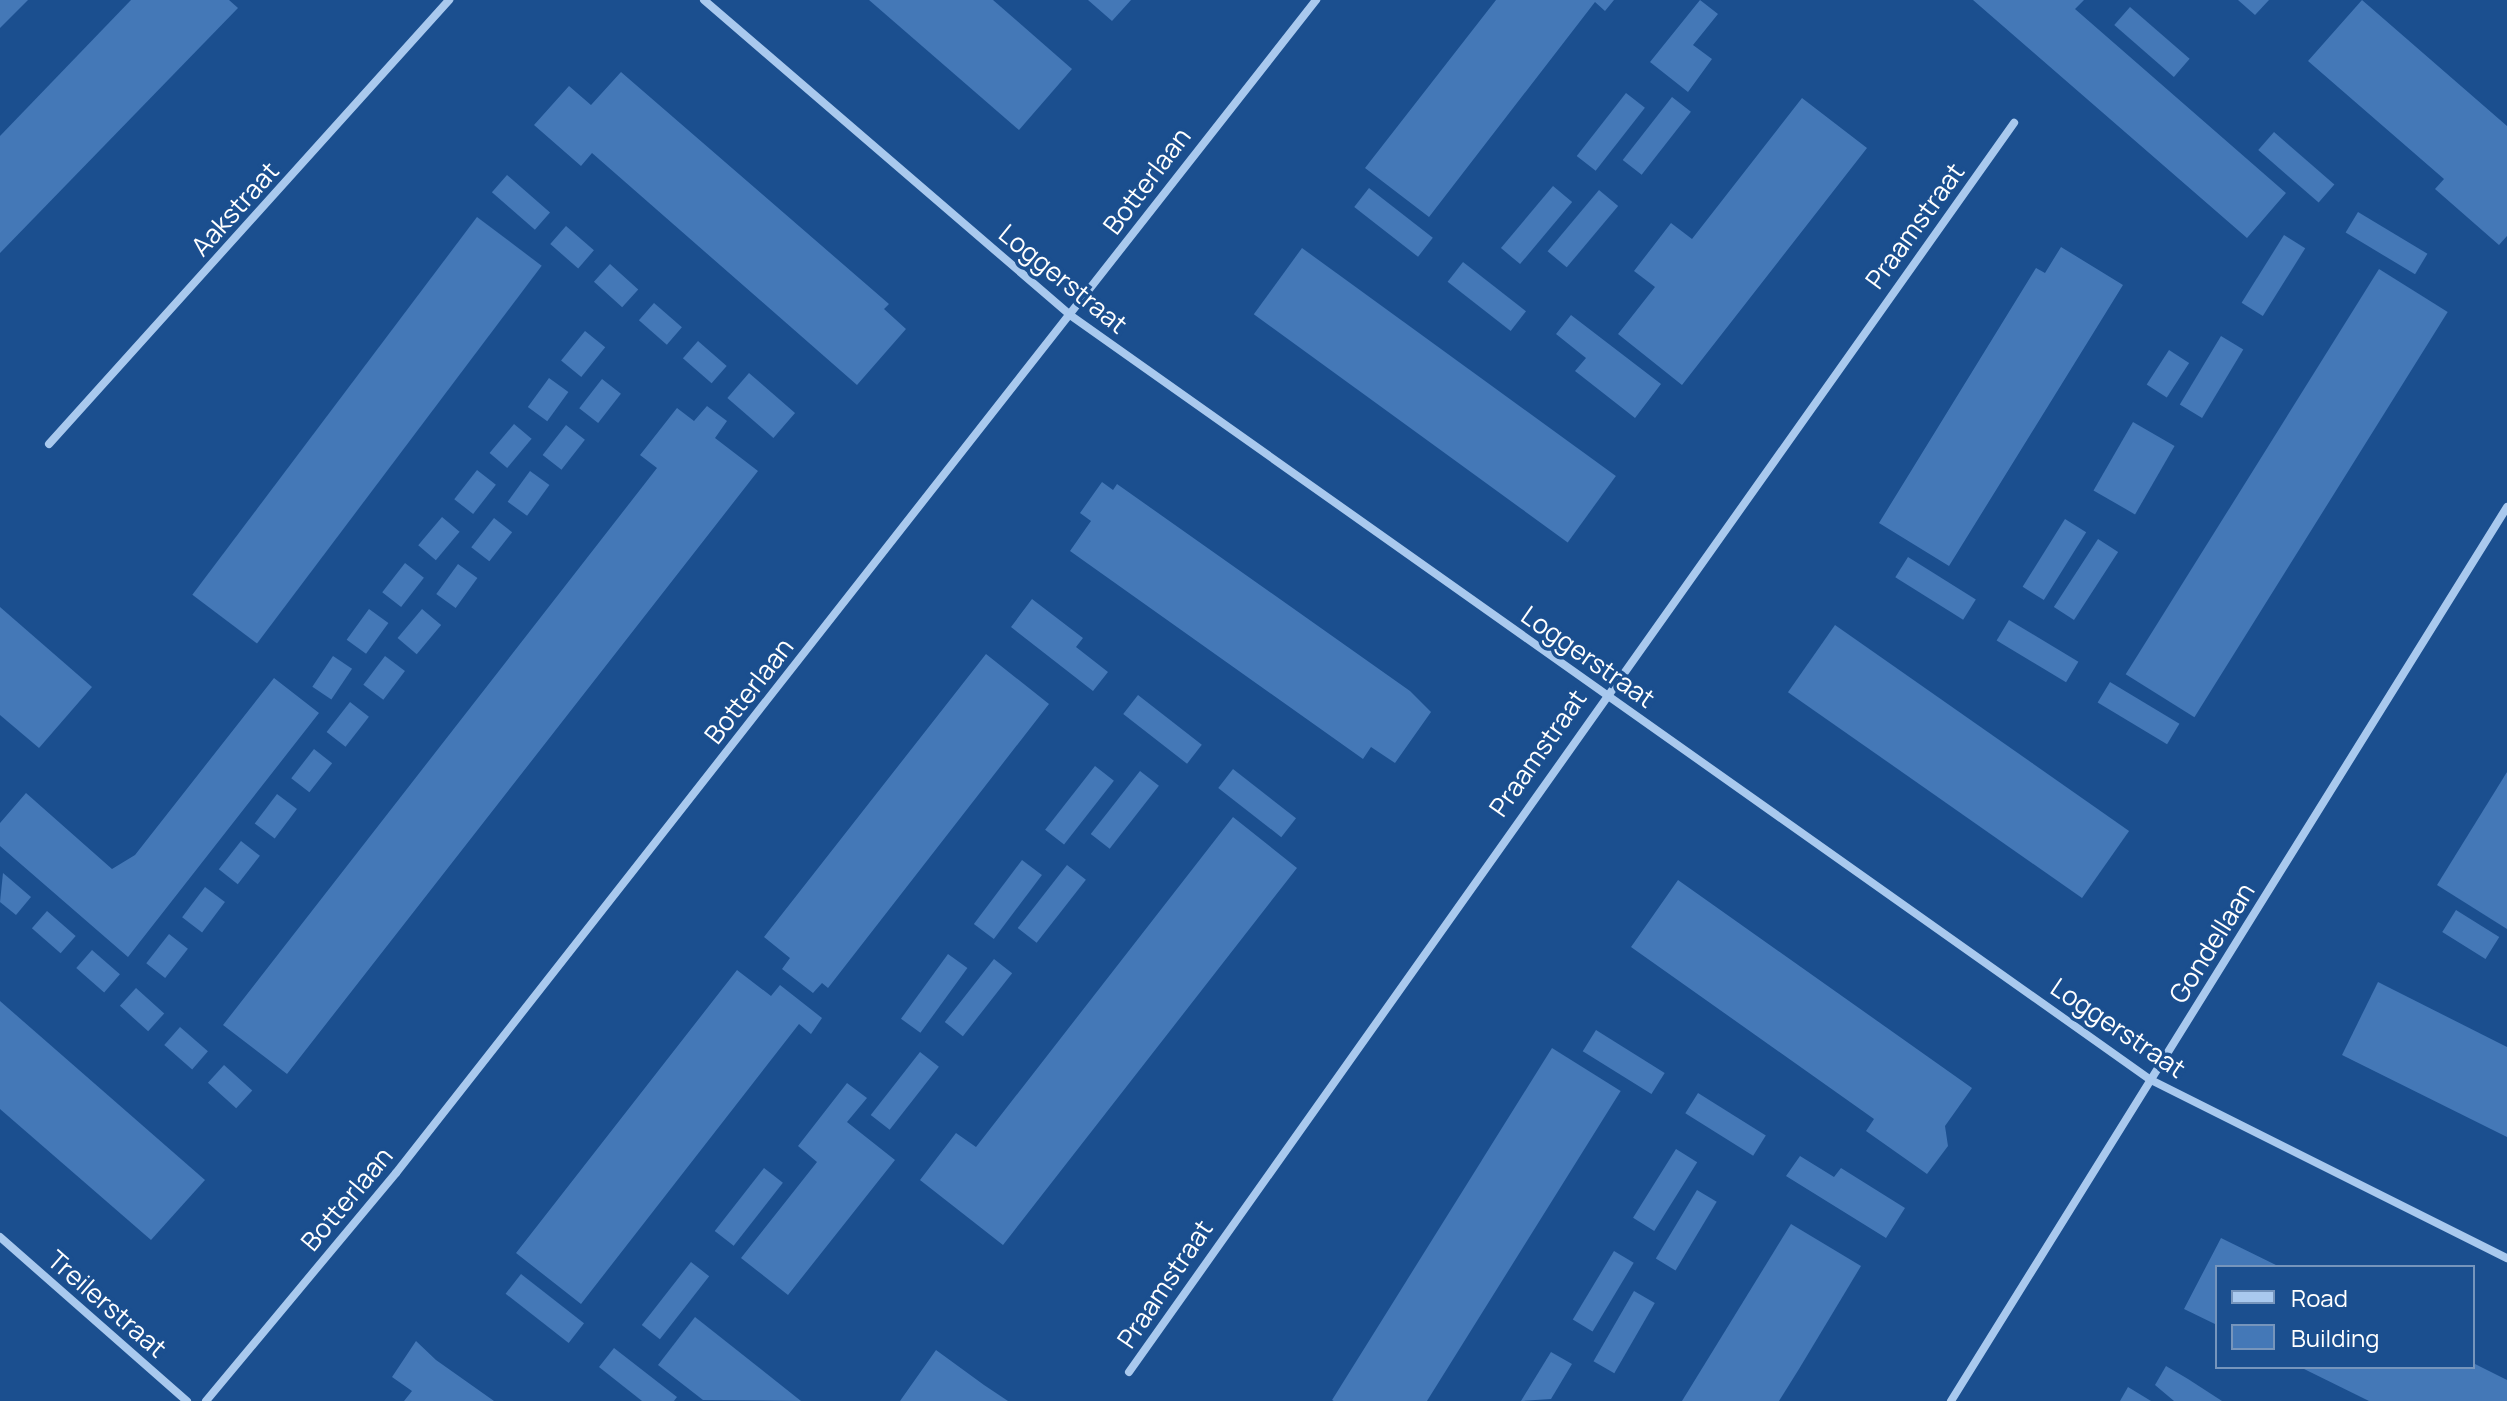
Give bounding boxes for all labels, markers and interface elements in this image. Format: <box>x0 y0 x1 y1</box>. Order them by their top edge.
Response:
street label: Botterlaan <box>1097 121 1197 241</box>
street label: Aakstraat <box>185 156 285 262</box>
street label: Praamstraat <box>1859 157 1971 295</box>
street label: Loggerstraat <box>993 218 1133 340</box>
street label: Loggerstraat <box>1515 600 1661 714</box>
street label: Botterlaan <box>698 632 800 750</box>
street label: Praamstraat <box>1483 684 1593 822</box>
street label: Gondellaan <box>2163 877 2261 1009</box>
street label: Loggerstraat <box>2045 972 2191 1084</box>
street label: Botterlaan <box>295 1141 399 1257</box>
street label: Praamstraat <box>1111 1214 1219 1354</box>
street label: Treilerstraat <box>41 1244 173 1364</box>
legend <box>2215 1265 2475 1369</box>
text: Road <box>2291 1281 2348 1314</box>
text: Building <box>2291 1321 2379 1354</box>

